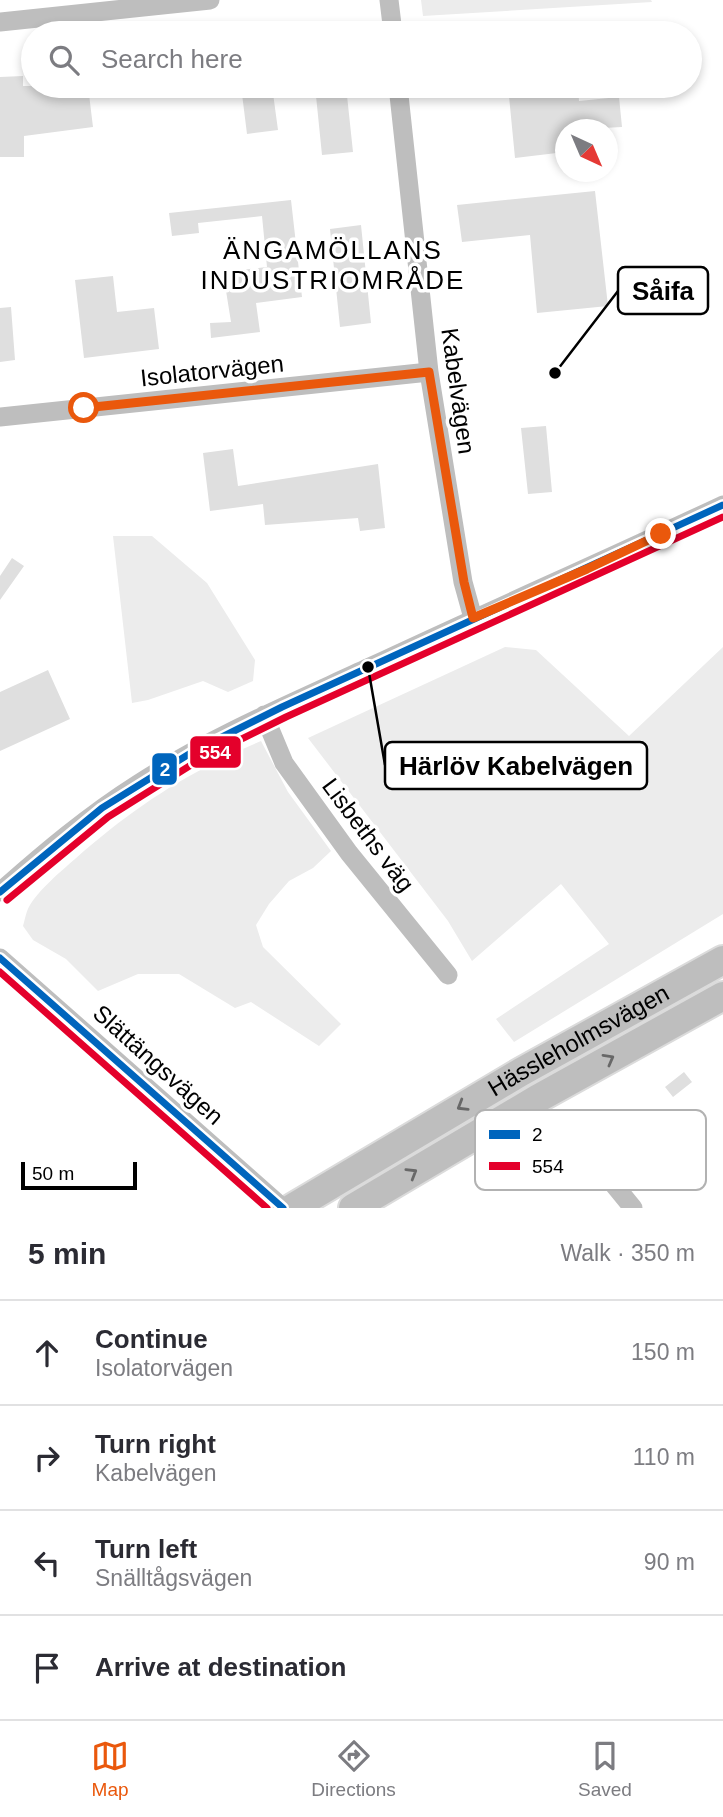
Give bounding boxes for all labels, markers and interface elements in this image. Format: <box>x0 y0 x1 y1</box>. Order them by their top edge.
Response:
search box <box>21 21 702 98</box>
icon: search <box>45 41 83 79</box>
text: Search here <box>101 44 243 74</box>
north arrow <box>555 119 618 182</box>
district label: ÄNGAMÖLLANS INDUSTRIOMRÅDE <box>201 235 465 295</box>
callout: Såifa <box>618 267 708 314</box>
text: Såifa <box>632 276 695 306</box>
street label: Kabelvägen <box>436 326 481 456</box>
street label: Isolatorvägen <box>139 350 285 391</box>
route start <box>68 392 99 423</box>
route end <box>645 518 676 549</box>
line badge: 554 <box>189 735 242 769</box>
text: 554 <box>199 742 231 763</box>
callout: Härlöv Kabelvägen <box>385 742 647 789</box>
text: Härlöv Kabelvägen <box>399 751 633 781</box>
line badge: 2 <box>151 752 178 786</box>
text: 2 <box>160 759 170 780</box>
street label: Lisbeths väg <box>317 773 420 897</box>
street label: Hässleholmsvägen <box>483 979 673 1101</box>
street label: Slättängsvägen <box>88 999 229 1130</box>
one-way arrow <box>601 1054 614 1067</box>
one-way arrow <box>457 1098 470 1111</box>
legend <box>475 1110 706 1190</box>
text: 2 <box>532 1124 543 1145</box>
text: 554 <box>532 1156 564 1177</box>
scale bar <box>21 1159 136 1191</box>
text: 50 m <box>32 1163 74 1184</box>
one-way arrow <box>404 1168 417 1181</box>
text: 5 min <box>28 1237 106 1270</box>
text: Walk · 350 m <box>560 1240 695 1266</box>
text: Continue <box>95 1324 208 1354</box>
icon: ahead <box>28 1334 66 1372</box>
text: 150 m <box>631 1339 695 1365</box>
text: Isolatorvägen <box>95 1355 233 1381</box>
text: Turn right <box>95 1429 216 1459</box>
icon: right <box>28 1439 66 1477</box>
text: 110 m <box>633 1444 695 1470</box>
text: Kabelvägen <box>95 1460 217 1486</box>
text: Turn left <box>95 1534 197 1564</box>
icon: left <box>28 1544 66 1582</box>
text: 90 m <box>644 1549 695 1575</box>
text: Snälltågsvägen <box>95 1565 252 1591</box>
icon: arrive <box>28 1649 66 1687</box>
text: Arrive at destination <box>95 1652 346 1682</box>
tab: Map <box>91 1737 129 1801</box>
tab: Directions <box>311 1737 396 1801</box>
tab: Saved <box>578 1737 632 1801</box>

